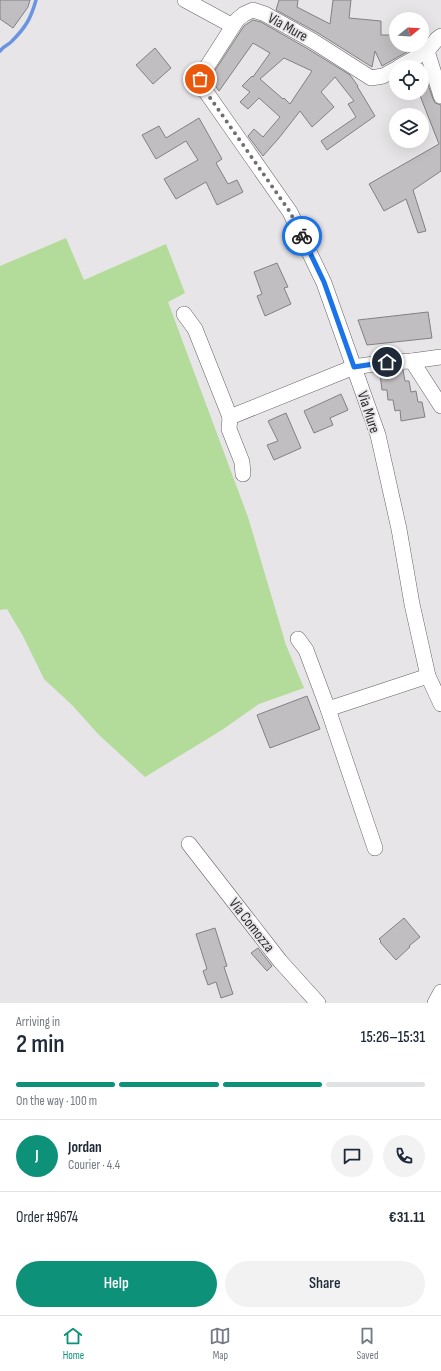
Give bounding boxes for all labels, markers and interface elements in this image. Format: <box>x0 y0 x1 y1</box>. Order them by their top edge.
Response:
street label: Via Mure <box>264 9 311 46</box>
north arrow <box>389 12 429 52</box>
map controls <box>389 12 429 148</box>
button: locate <box>389 60 429 100</box>
pin <box>183 62 217 96</box>
icon: bag <box>189 68 211 90</box>
button: layers <box>389 108 429 148</box>
courier <box>282 216 322 256</box>
icon: bike <box>291 225 313 247</box>
pin <box>370 345 404 379</box>
icon: home <box>376 351 398 373</box>
street label: Via Mure <box>353 389 384 436</box>
street label: Via Comozza <box>225 894 279 956</box>
text: Arriving in <box>16 1014 60 1030</box>
text: 15:26–15:31 <box>361 1028 425 1047</box>
text: 2 min <box>16 1029 65 1060</box>
text: On the way · 100 m <box>16 1093 97 1109</box>
button: chat <box>331 1135 373 1177</box>
button: phone <box>383 1135 425 1177</box>
text: Jordan <box>68 1138 102 1157</box>
text: J <box>35 1146 39 1165</box>
text: Courier · 4.4 <box>68 1157 120 1173</box>
text: Order #9674 <box>16 1208 78 1227</box>
text: €31.11 <box>389 1208 425 1227</box>
button: Help <box>16 1261 217 1307</box>
button: Share <box>225 1261 425 1307</box>
tab: Home <box>62 1325 84 1362</box>
tab: Map <box>209 1325 231 1362</box>
tab: Saved <box>356 1325 379 1362</box>

